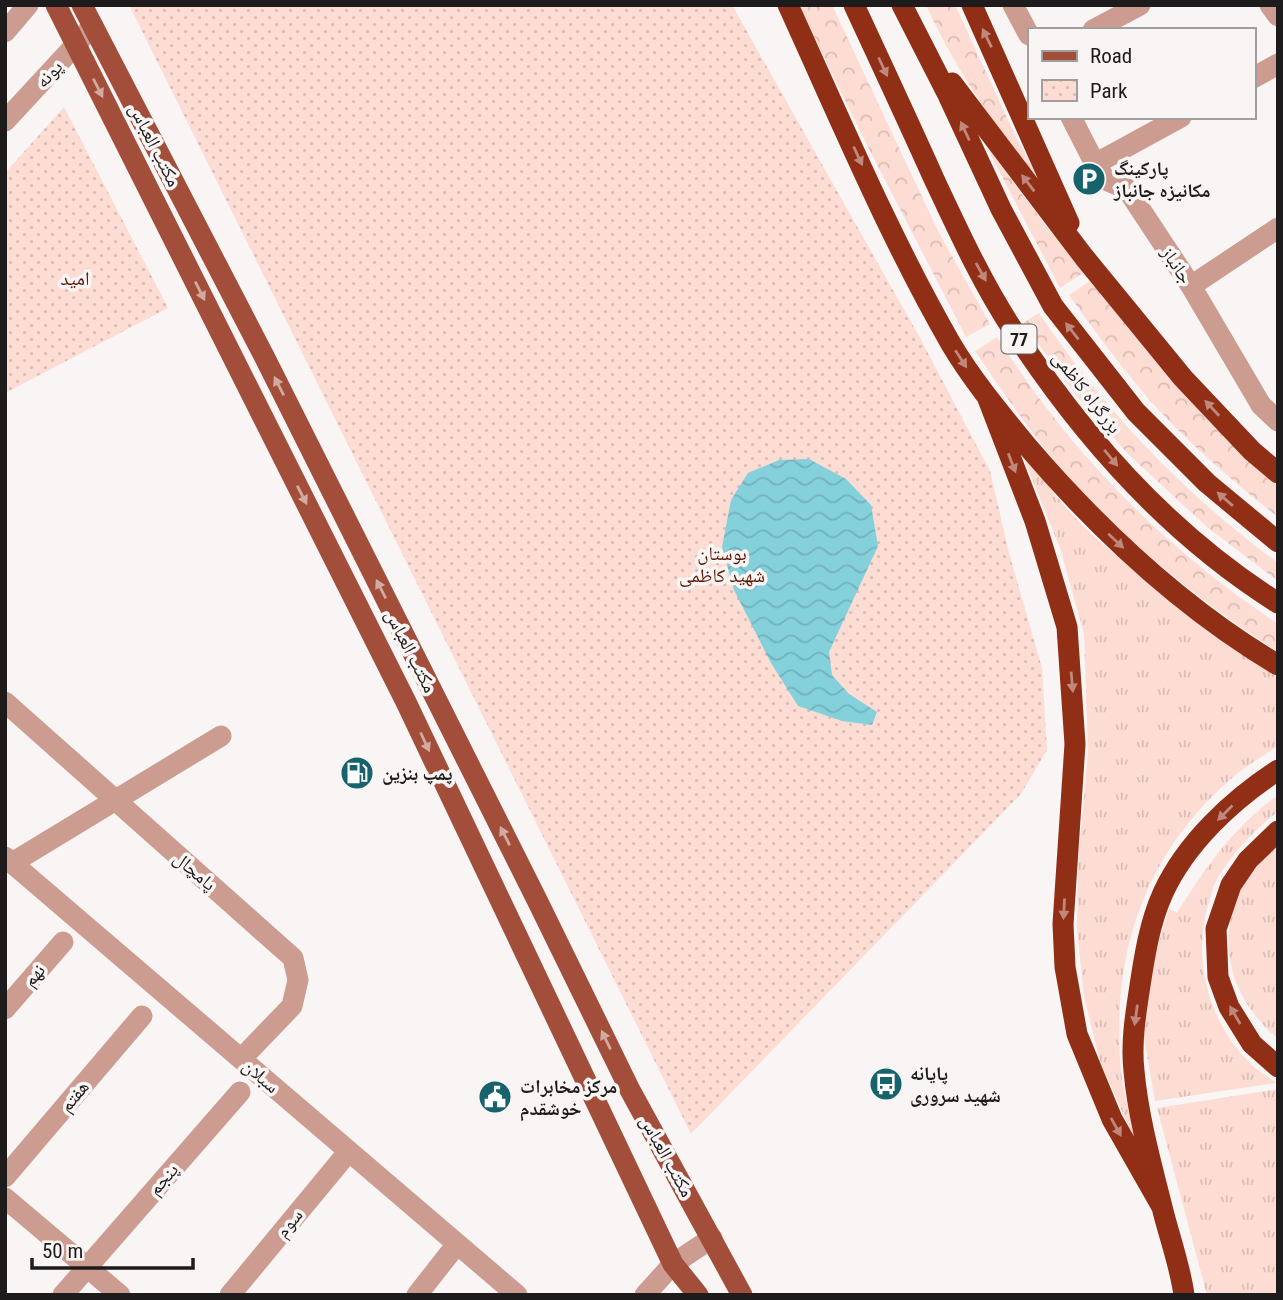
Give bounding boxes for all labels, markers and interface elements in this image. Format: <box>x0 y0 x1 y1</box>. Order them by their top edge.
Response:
one-way arrow <box>981 28 993 48</box>
legend <box>1028 28 1255 119</box>
text: Road <box>1090 44 1132 68</box>
street label: پونه <box>31 55 67 93</box>
one-way arrow <box>877 57 889 77</box>
one-way arrow <box>92 78 103 98</box>
text: Park <box>1090 79 1128 103</box>
street label: مکتب العباس <box>124 100 186 190</box>
one-way arrow <box>959 121 971 141</box>
one-way arrow <box>852 146 864 166</box>
place label: پارکینگ مکانیزه جانباز <box>1113 157 1211 202</box>
parking icon: پارکینگ مکانیزه جانباز <box>1070 160 1108 198</box>
one-way arrow <box>1020 175 1035 193</box>
street label: جانباز <box>1156 241 1197 288</box>
one-way arrow <box>975 263 987 282</box>
park label: امید <box>60 267 90 290</box>
one-way arrow <box>194 281 205 301</box>
one-way arrow <box>1066 322 1080 340</box>
road number: 77 <box>1002 324 1036 354</box>
street label: بزرگراه کاظمی <box>1048 346 1126 438</box>
one-way arrow <box>954 349 967 368</box>
one-way arrow <box>273 376 284 396</box>
one-way arrow <box>1204 400 1220 417</box>
one-way arrow <box>1103 449 1119 467</box>
one-way arrow <box>1007 453 1018 474</box>
one-way arrow <box>296 485 308 505</box>
one-way arrow <box>1216 491 1234 507</box>
one-way arrow <box>1107 532 1124 548</box>
park label: بوستان شهید کاظمی <box>679 542 765 587</box>
one-way arrow <box>375 579 386 599</box>
street label: مکتب العباس <box>380 606 442 696</box>
one-way arrow <box>1067 671 1078 693</box>
one-way arrow <box>420 732 431 752</box>
fuel station icon: پمپ بنزین <box>338 754 376 792</box>
place label: پمپ بنزین <box>382 762 453 785</box>
one-way arrow <box>1217 804 1234 820</box>
one-way arrow <box>500 826 511 846</box>
street label: پامچال <box>169 846 221 896</box>
one-way arrow <box>1059 898 1070 920</box>
street label: نهم <box>18 959 51 992</box>
one-way arrow <box>1130 1004 1141 1026</box>
one-way arrow <box>1228 1006 1241 1025</box>
one-way arrow <box>600 1030 612 1050</box>
street label: سبلان <box>238 1054 284 1098</box>
place label: پایانه شهید سروری <box>910 1062 1001 1107</box>
bus stop icon: پایانه شهید سروری <box>867 1065 905 1103</box>
place label: مرکز مخابرات خوشقدم <box>520 1075 617 1122</box>
street label: هفتم <box>54 1076 94 1117</box>
public building icon: مرکز مخابرات خوشقدم <box>476 1078 514 1116</box>
street label: مکتب العباس <box>635 1111 699 1201</box>
one-way arrow <box>1111 1117 1122 1137</box>
street label: پنجم <box>143 1158 184 1200</box>
street label: سوم <box>270 1204 309 1243</box>
scale bar <box>32 1226 192 1270</box>
text: 50 m <box>42 1239 83 1263</box>

